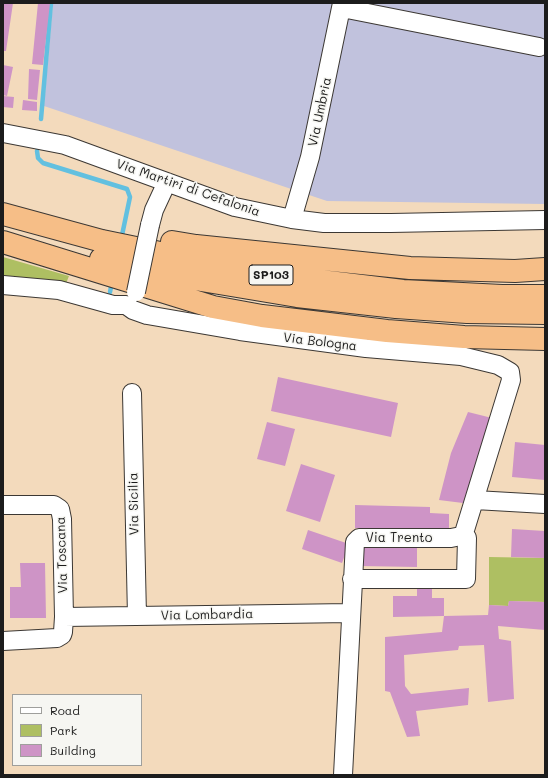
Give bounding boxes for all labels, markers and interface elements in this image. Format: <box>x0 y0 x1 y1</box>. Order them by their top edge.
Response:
street label: Via Umbria <box>305 76 335 148</box>
street label: Via Martiri di Cefalonia <box>114 156 262 220</box>
road number: SP103 <box>249 265 293 285</box>
street label: Via Bologna <box>282 330 358 354</box>
street label: Via Sicilia <box>126 472 142 536</box>
street label: Via Toscana <box>53 516 71 594</box>
street label: Via Trento <box>365 530 433 546</box>
street label: Via Lombardia <box>161 606 253 624</box>
legend <box>12 694 142 766</box>
text: Road <box>50 702 80 718</box>
text: Park <box>50 722 77 738</box>
text: Building <box>50 742 96 758</box>

